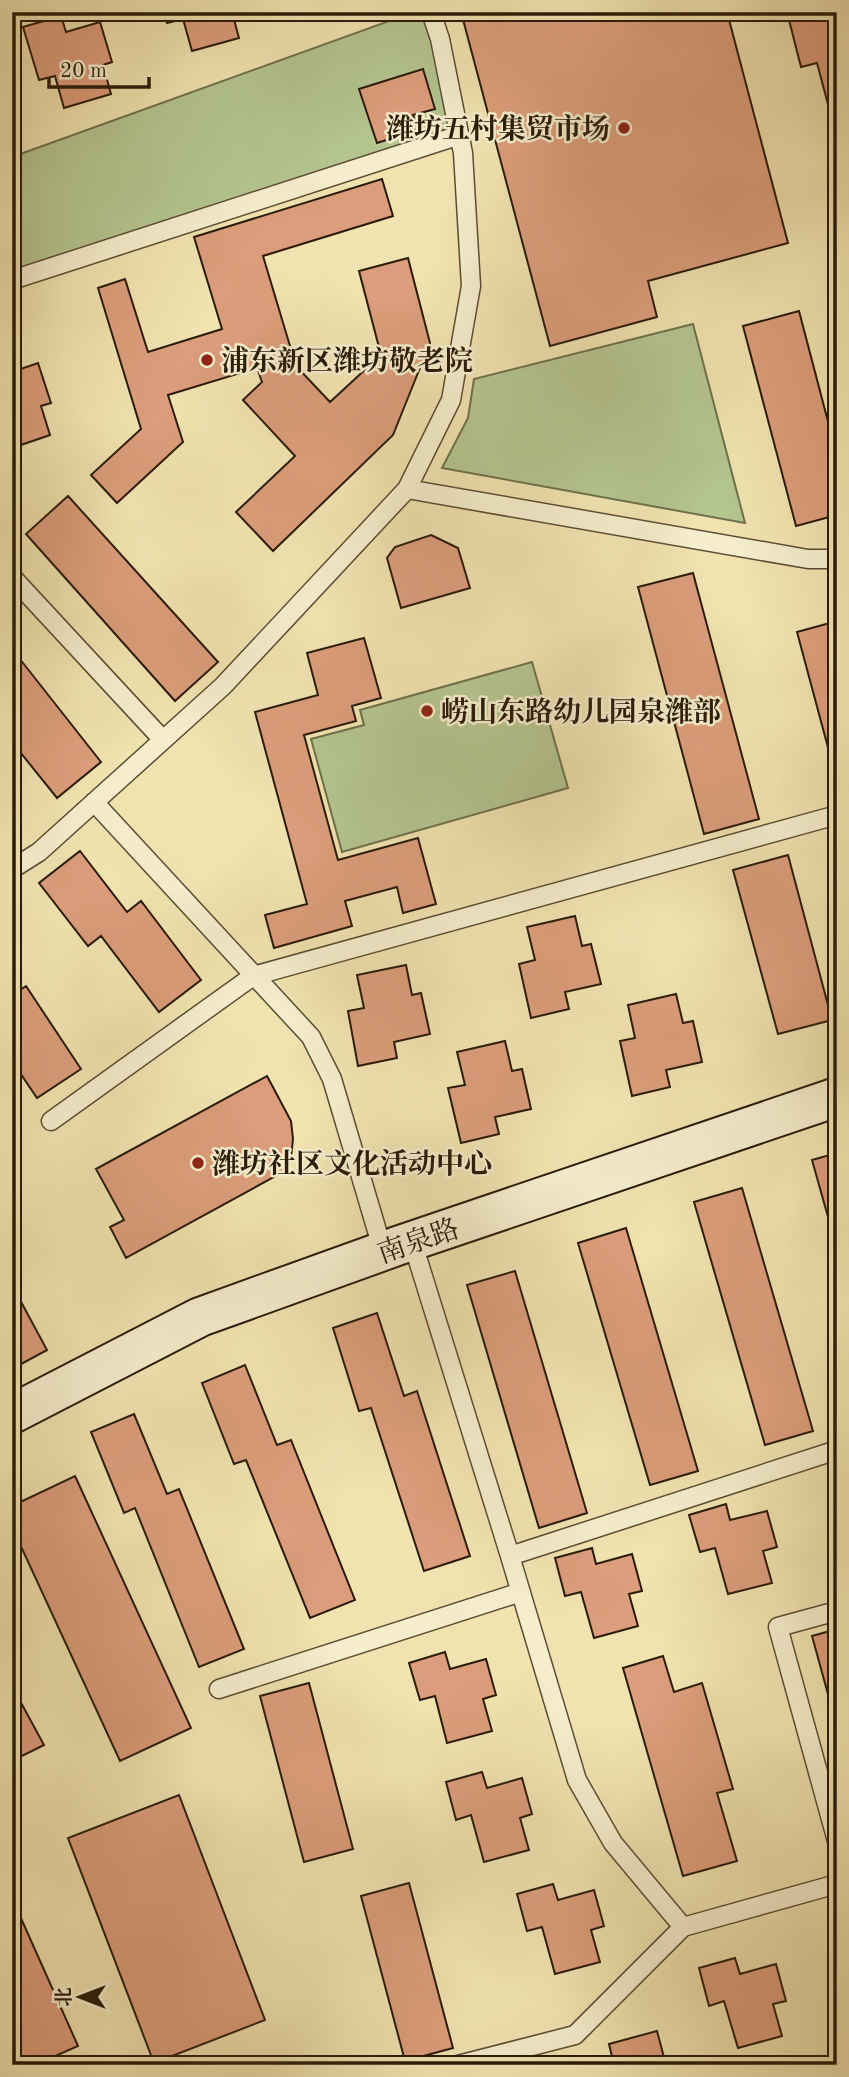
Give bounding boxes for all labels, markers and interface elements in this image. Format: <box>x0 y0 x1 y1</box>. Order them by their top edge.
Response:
scale bar <box>49 46 149 90</box>
text: 20 m <box>60 61 107 82</box>
place label: 潍坊五村集贸市场 <box>386 113 610 145</box>
marker: 潍坊五村集贸市场 <box>616 120 632 136</box>
place label: 浦东新区潍坊敬老院 <box>221 345 473 377</box>
marker: 浦东新区潍坊敬老院 <box>199 352 215 368</box>
place label: 崂山东路幼儿园泉潍部 <box>441 697 721 728</box>
marker: 崂山东路幼儿园泉潍部 <box>419 703 435 719</box>
place label: 潍坊社区文化活动中心 <box>212 1148 492 1180</box>
marker: 潍坊社区文化活动中心 <box>190 1155 206 1171</box>
street label: 南泉路 <box>374 1213 463 1270</box>
north arrow <box>46 1962 116 2032</box>
text: 北 <box>54 1987 75 2007</box>

